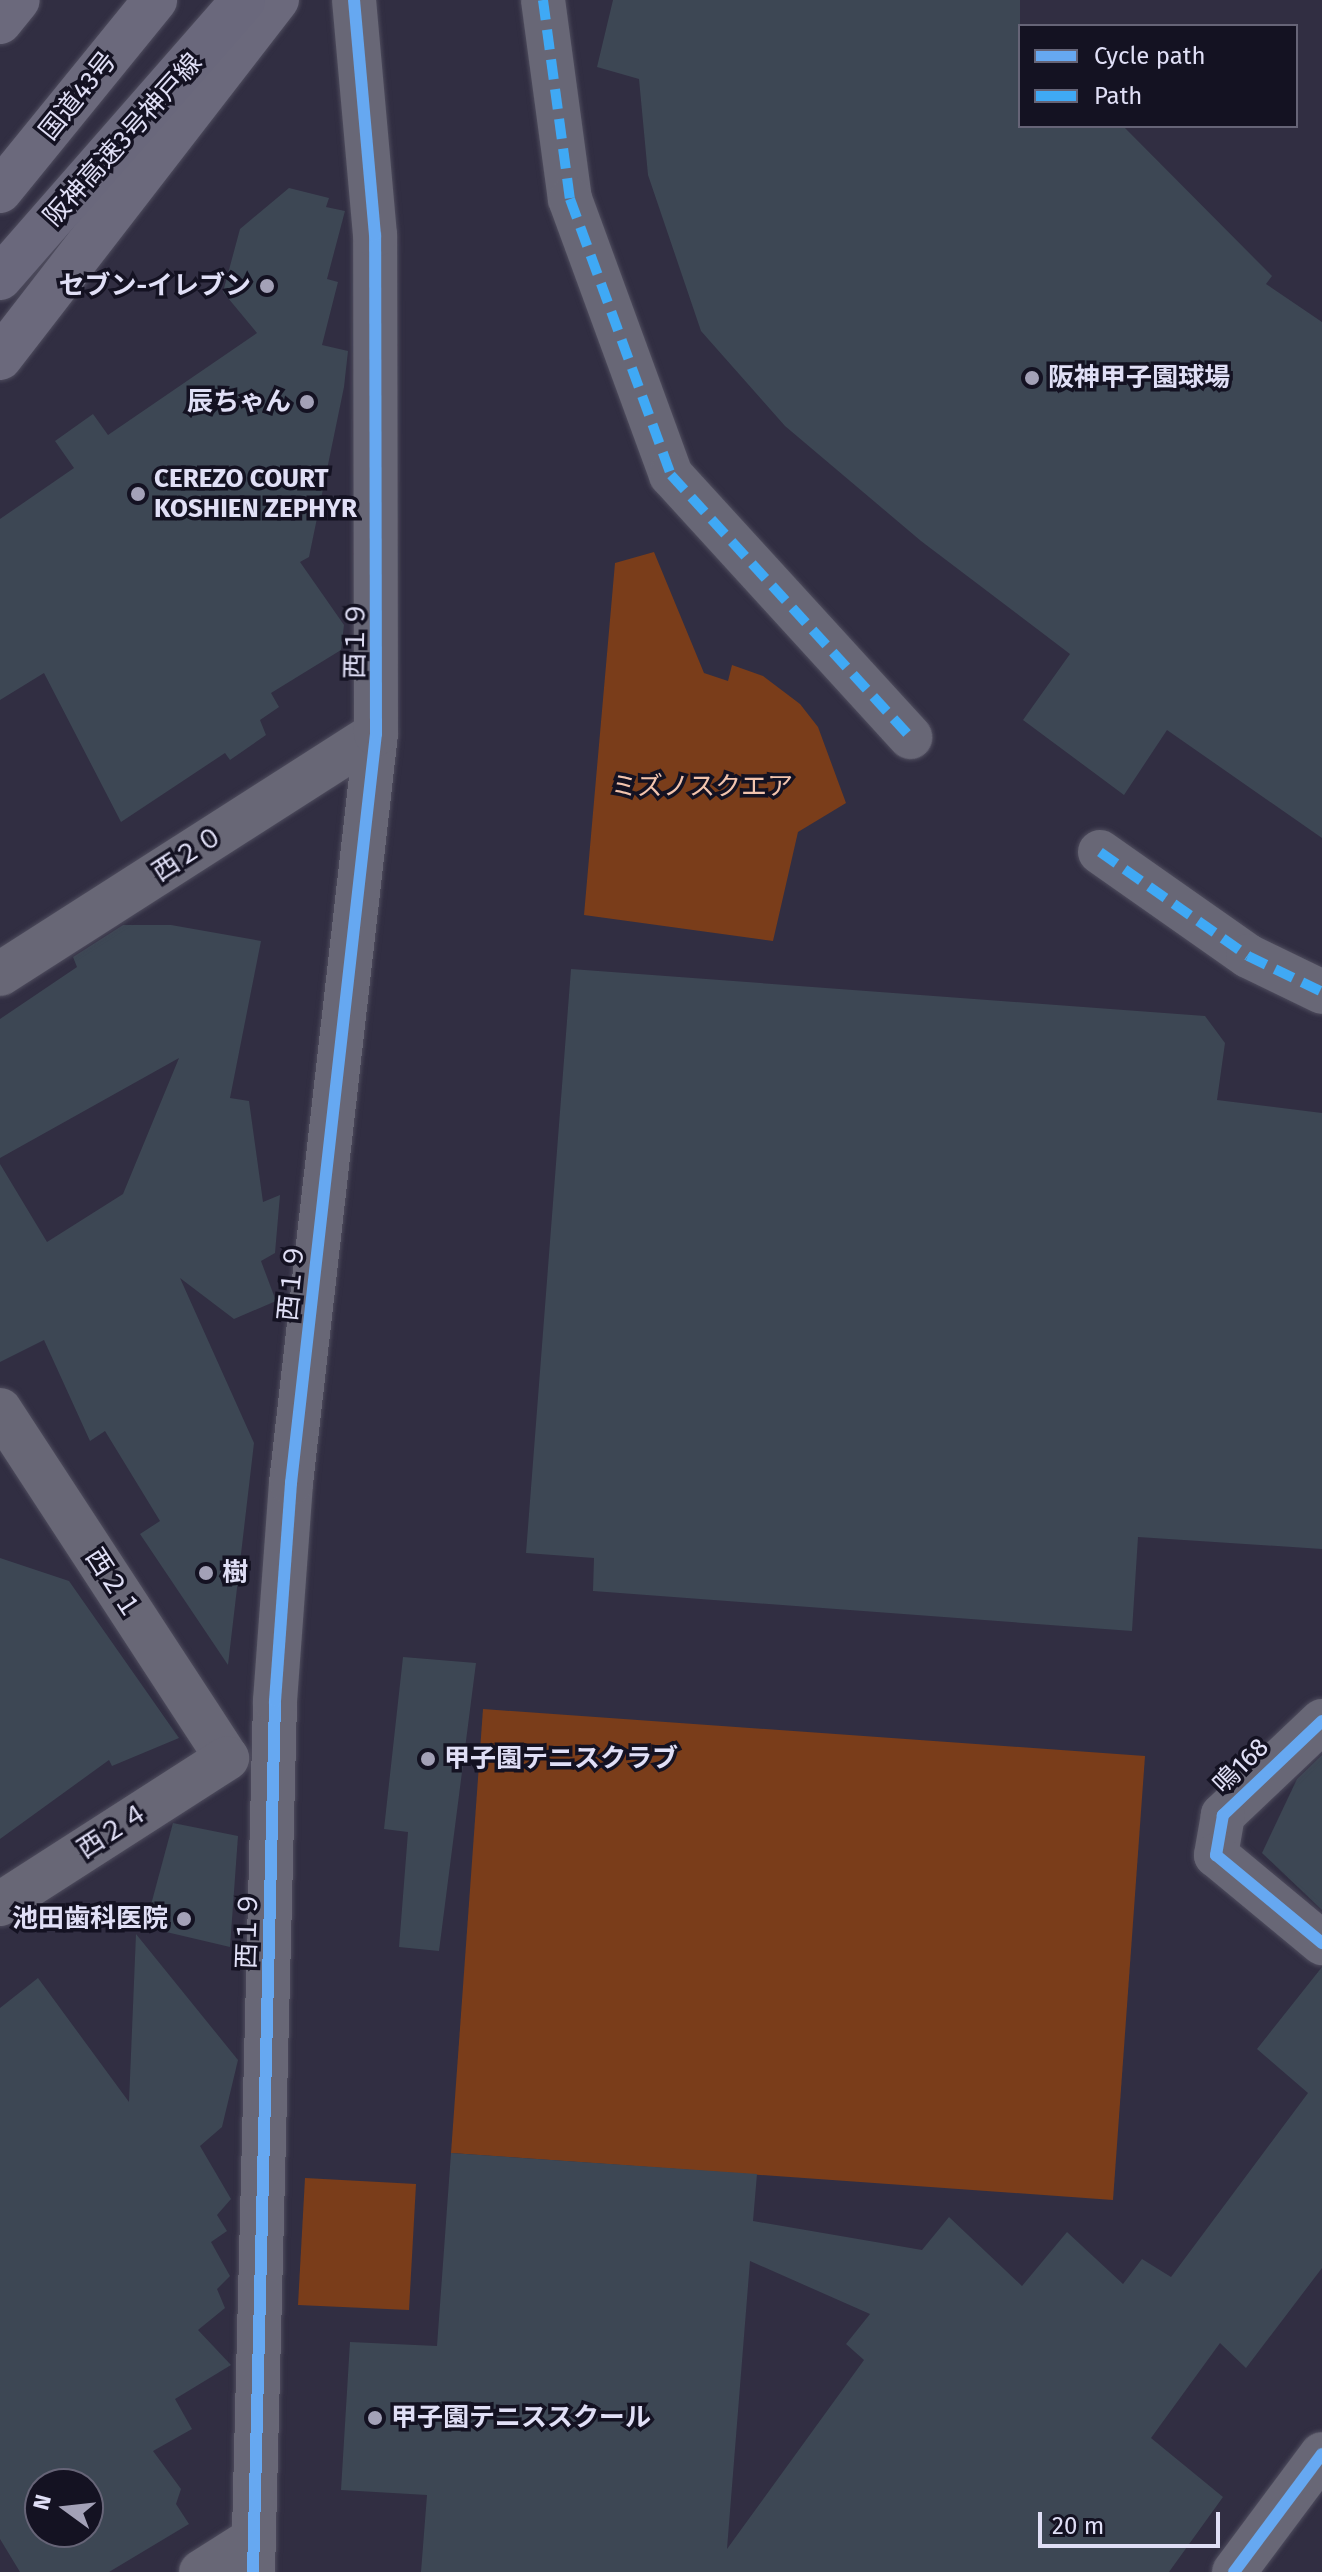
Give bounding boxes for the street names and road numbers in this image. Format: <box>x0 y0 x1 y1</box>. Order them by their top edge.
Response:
street label: 国道43号 <box>33 46 123 146</box>
street label: 阪神高速3号神戸線 <box>37 47 209 233</box>
street label: 西１９ <box>340 601 372 679</box>
street label: 西２０ <box>147 820 229 888</box>
street label: 西１９ <box>272 1242 312 1322</box>
street label: 西２１ <box>79 1543 147 1625</box>
street label: 鳴168 <box>1207 1732 1275 1800</box>
street label: 西２４ <box>72 1797 154 1865</box>
street label: 西１９ <box>231 1890 265 1970</box>

